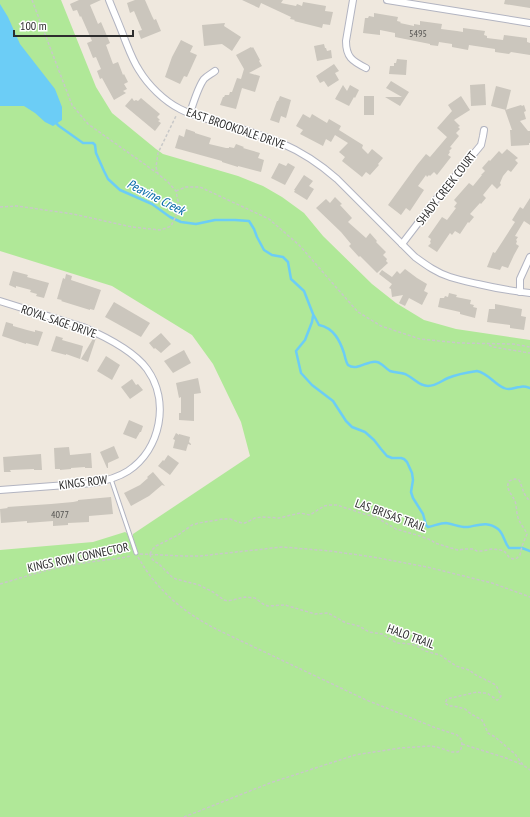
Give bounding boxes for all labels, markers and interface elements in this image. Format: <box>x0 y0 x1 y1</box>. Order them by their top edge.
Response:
scale bar <box>14 12 133 38</box>
text: 100 m <box>20 18 47 33</box>
house number: 5495 <box>409 27 427 40</box>
street label: EAST BROOKDALE DRIVE <box>185 104 287 152</box>
street label: SHADY CREEK COURT <box>413 148 480 228</box>
water label: Peavine Creek <box>124 175 190 220</box>
street label: ROYAL SAGE DRIVE <box>19 301 99 341</box>
street label: KINGS ROW <box>58 472 108 492</box>
street label: LAS BRISAS TRAIL <box>353 495 429 535</box>
house number: 4077 <box>51 508 69 521</box>
street label: KINGS ROW CONNECTOR <box>26 539 130 575</box>
street label: HALO TRAIL <box>385 620 437 652</box>

